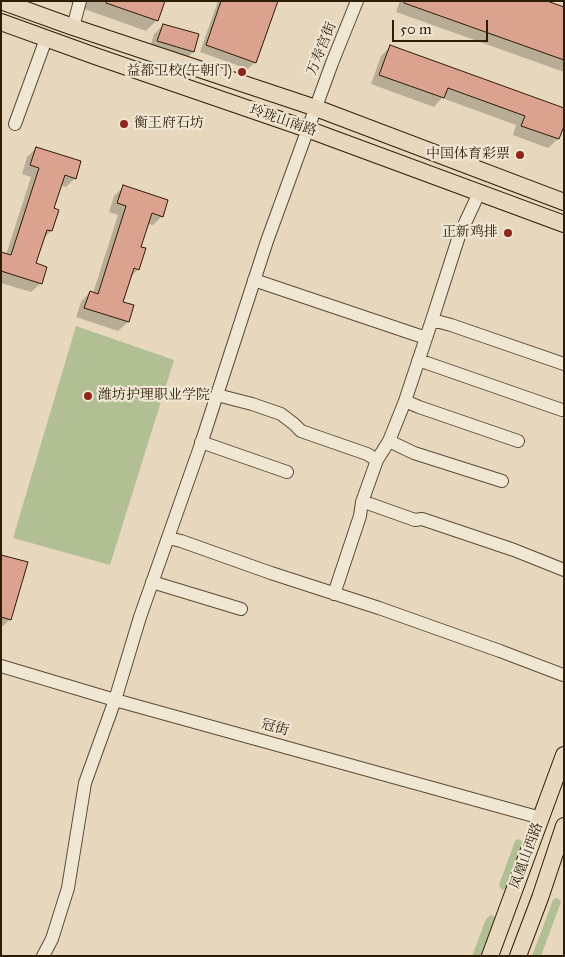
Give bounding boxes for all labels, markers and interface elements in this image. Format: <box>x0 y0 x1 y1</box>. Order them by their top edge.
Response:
scale bar <box>395 10 491 42</box>
street label: 万寿宫街 <box>304 20 340 78</box>
text: 50 m <box>400 20 432 38</box>
place label: 益都卫校(午朝门) <box>126 64 232 80</box>
marker: 益都卫校(午朝门) <box>236 66 248 78</box>
street label: 玲珑山南路 <box>247 102 319 140</box>
place label: 衡王府石坊 <box>134 116 204 132</box>
marker: 衡王府石坊 <box>118 118 130 130</box>
place label: 中国体育彩票 <box>426 147 510 163</box>
marker: 中国体育彩票 <box>514 149 526 161</box>
place label: 正新鸡排 <box>442 225 498 241</box>
marker: 正新鸡排 <box>502 227 514 239</box>
place label: 潍坊护理职业学院 <box>98 388 210 404</box>
marker: 潍坊护理职业学院 <box>82 390 94 402</box>
street label: 冠街 <box>259 716 291 740</box>
street label: 凤凰山西路 <box>507 820 547 892</box>

